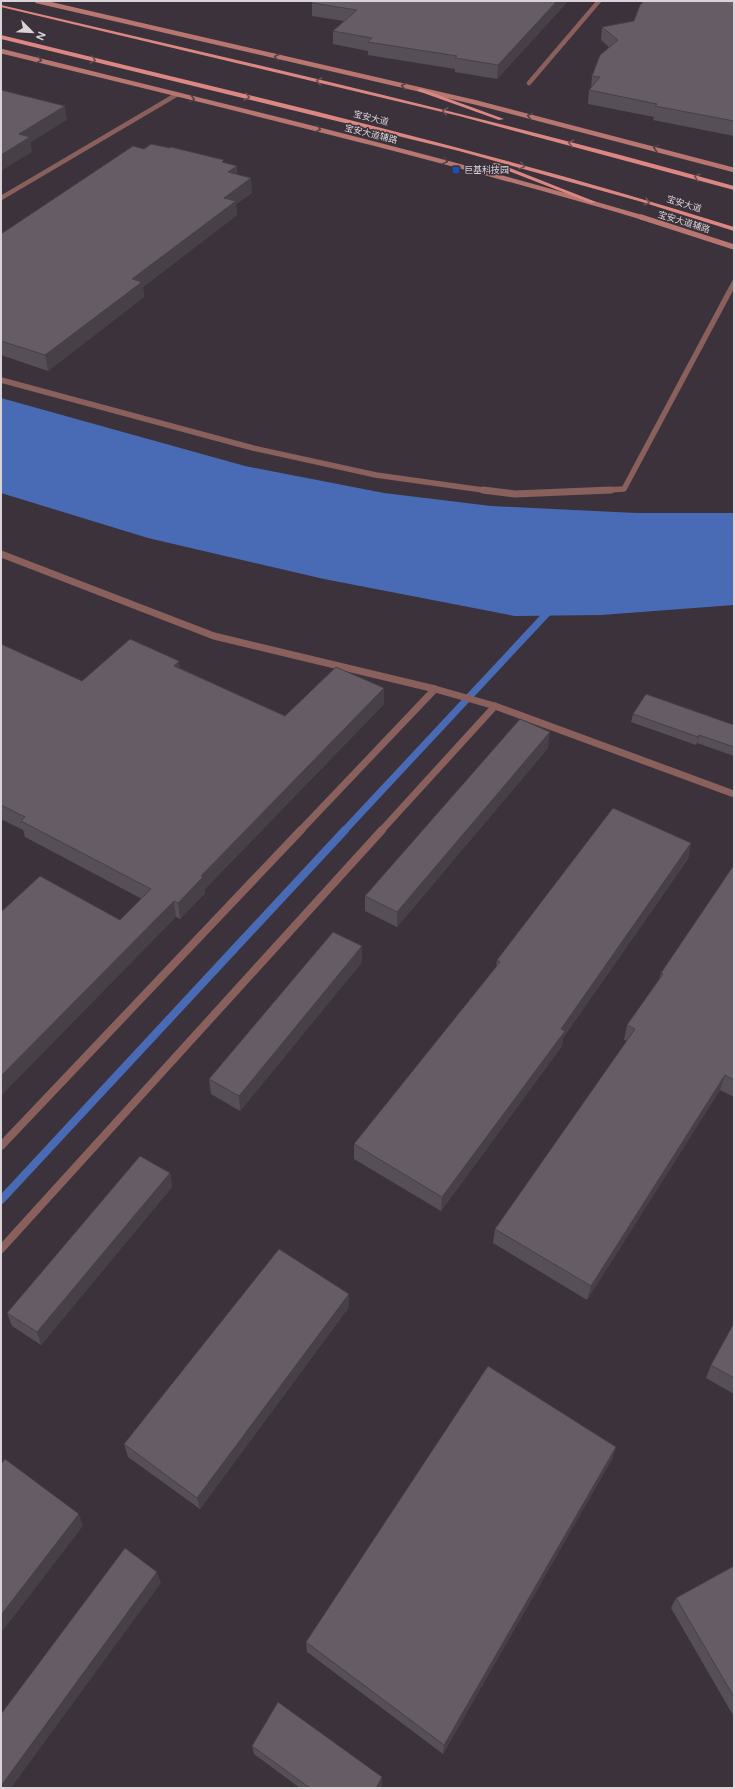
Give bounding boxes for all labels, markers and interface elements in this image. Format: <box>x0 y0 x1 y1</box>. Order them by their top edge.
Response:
north arrow <box>12 12 52 52</box>
text: N <box>33 30 49 43</box>
one-way arrow <box>274 53 280 61</box>
one-way arrow <box>90 55 97 63</box>
one-way arrow <box>36 56 42 64</box>
one-way arrow <box>315 78 322 86</box>
one-way arrow <box>400 83 407 91</box>
one-way arrow <box>243 92 250 101</box>
one-way arrow <box>189 94 195 102</box>
street label: 宝安大道 <box>352 108 390 128</box>
one-way arrow <box>442 108 448 116</box>
one-way arrow <box>527 112 534 121</box>
street label: 宝安大道辅路 <box>343 122 399 146</box>
one-way arrow <box>315 125 322 133</box>
one-way arrow <box>568 139 574 147</box>
one-way arrow <box>653 144 660 153</box>
one-way arrow <box>441 156 448 164</box>
one-way arrow <box>518 161 525 170</box>
place label: 巨基科技园 <box>464 164 509 176</box>
marker: 巨基科技园 <box>451 165 461 175</box>
one-way arrow <box>693 173 700 182</box>
street label: 宝安大道 <box>665 193 703 215</box>
one-way arrow <box>643 197 650 206</box>
street label: 宝安大道辅路 <box>656 208 712 236</box>

